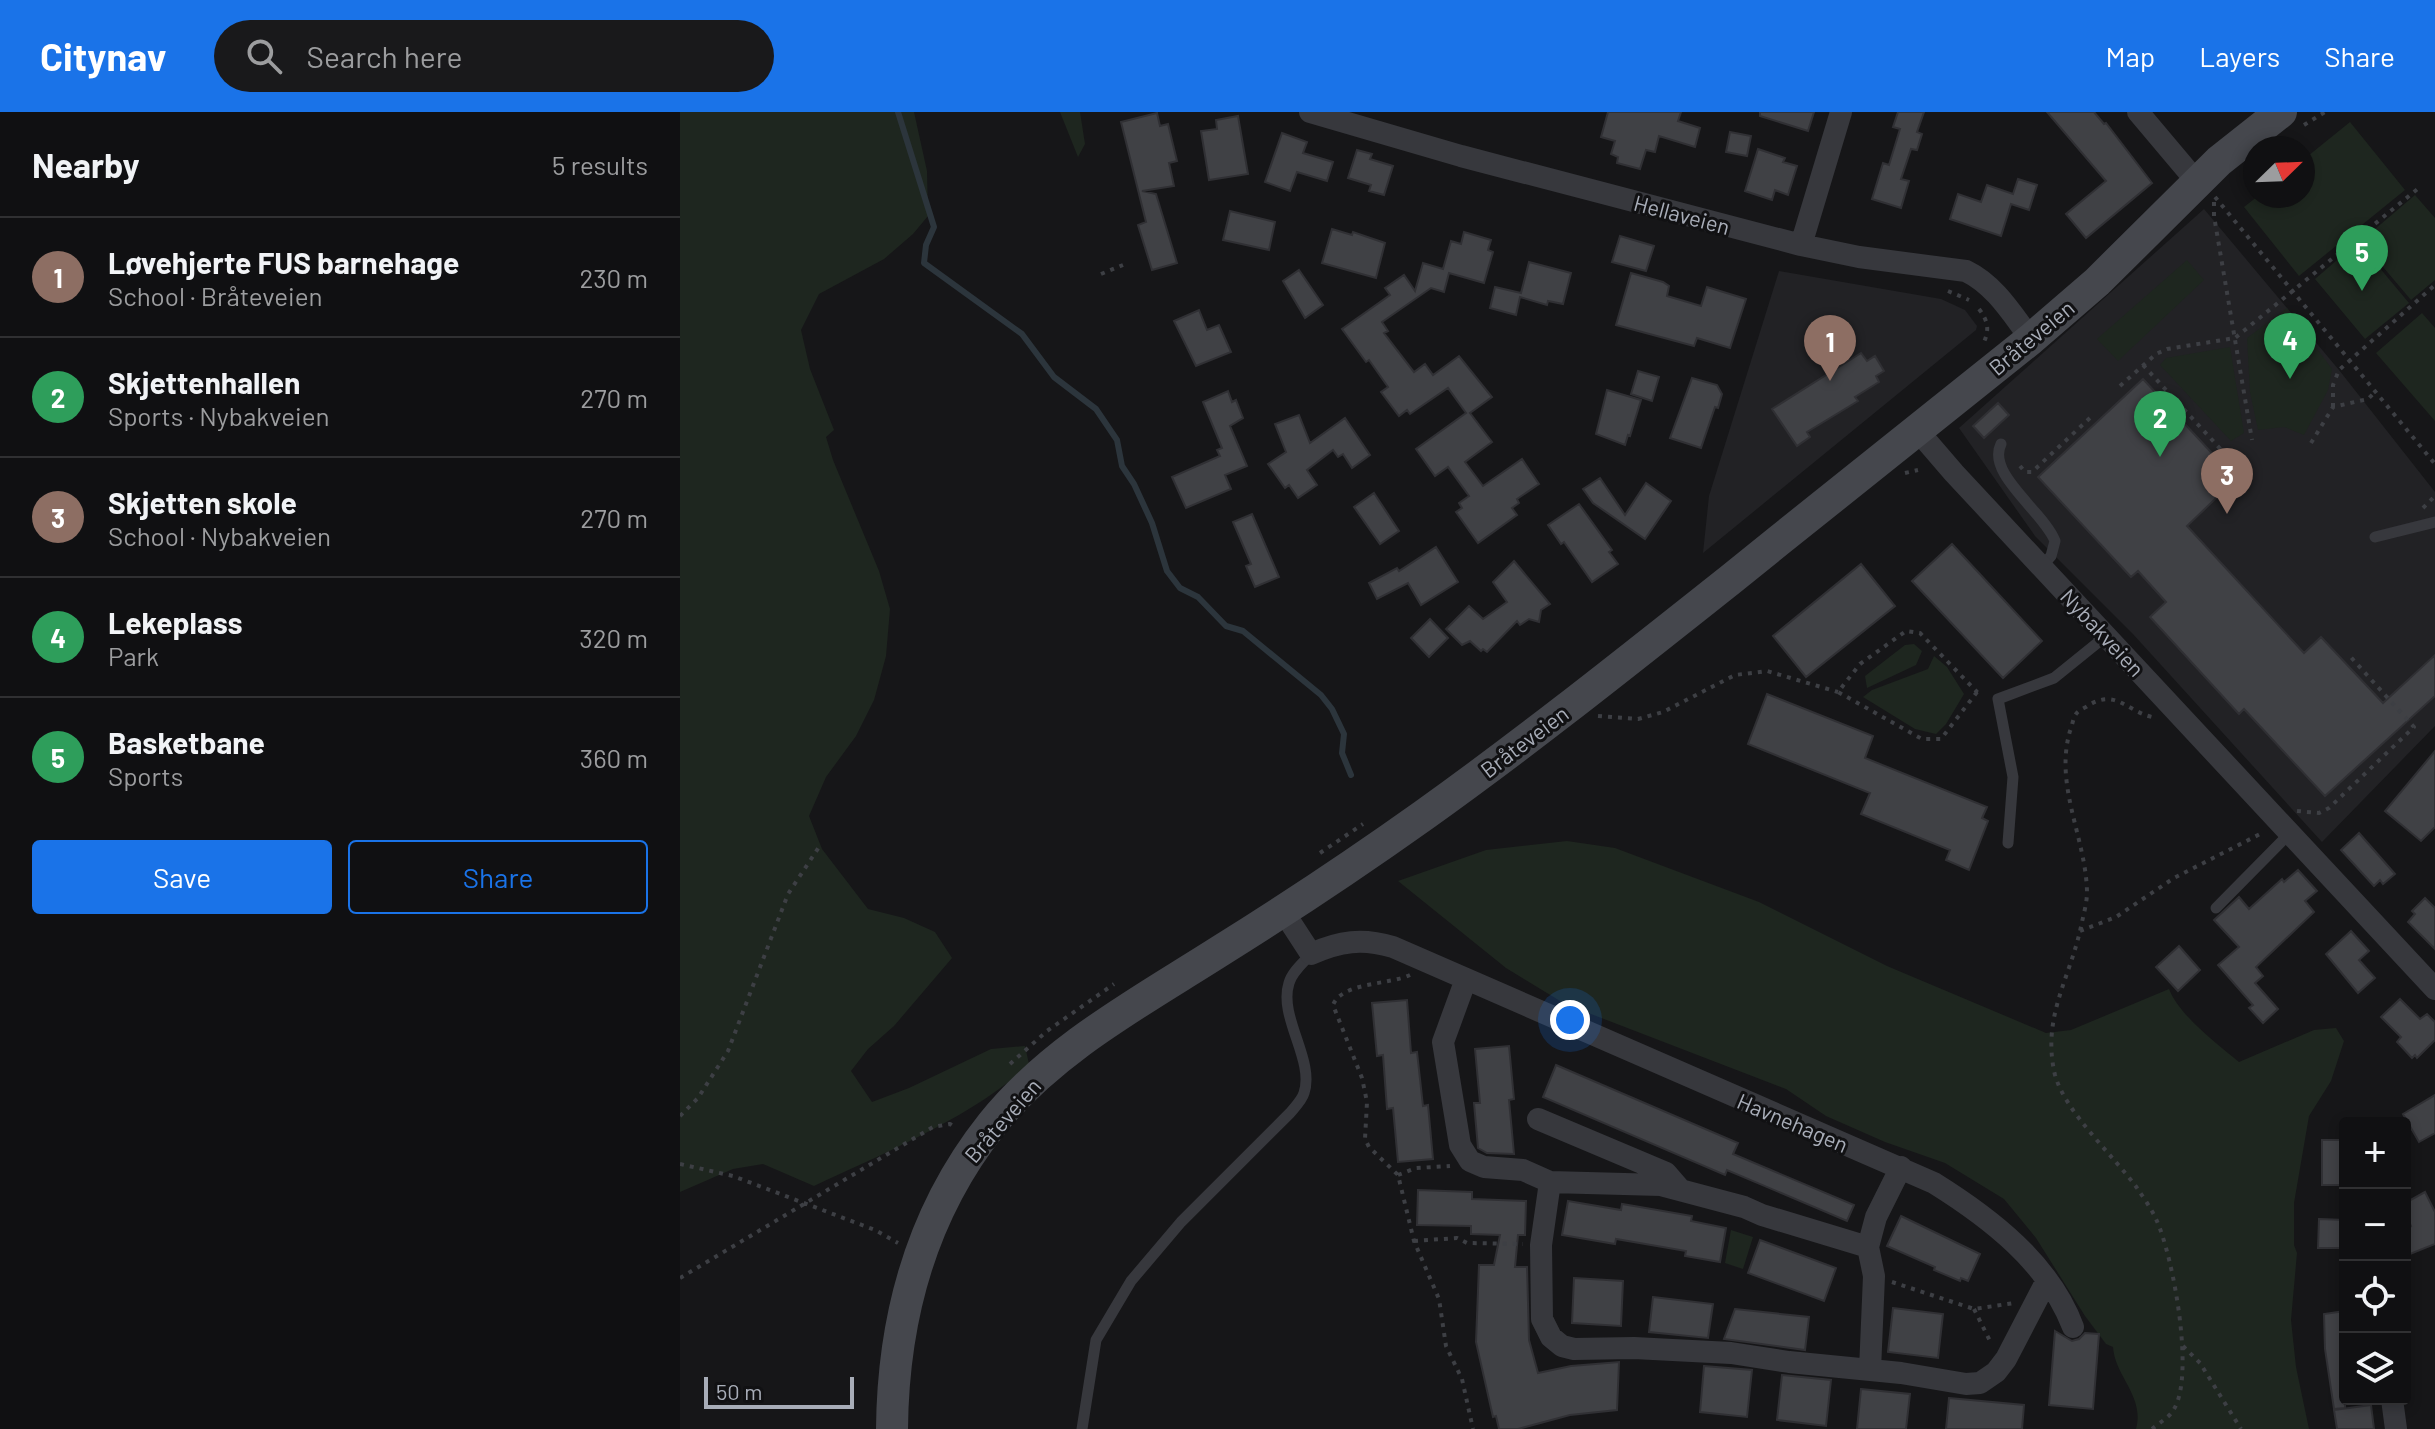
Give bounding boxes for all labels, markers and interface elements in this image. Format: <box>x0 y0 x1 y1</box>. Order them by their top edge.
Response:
search box <box>214 20 774 92</box>
text: Citynav <box>40 33 166 79</box>
icon: search <box>242 34 286 78</box>
text: Search here <box>306 38 462 74</box>
text: Map <box>2105 39 2155 73</box>
text: Layers <box>2199 39 2280 73</box>
text: Share <box>2324 39 2395 73</box>
north arrow <box>2243 136 2315 208</box>
text: Nearby <box>32 144 140 185</box>
text: 5 results <box>552 149 648 180</box>
street label: Hellaveien <box>1631 189 1733 239</box>
pin: 5 <box>2336 225 2388 291</box>
text: Løvehjerte FUS barnehage <box>108 244 459 280</box>
text: 1 <box>53 262 63 293</box>
text: 230 m <box>579 262 648 293</box>
text: School · Bråteveien <box>108 280 323 311</box>
street label: Bråteveien <box>1983 294 2079 380</box>
pin: 4 <box>2264 313 2316 379</box>
pin: 1 <box>1804 315 1856 381</box>
text: Skjettenhallen <box>108 364 301 400</box>
text: 2 <box>51 382 65 413</box>
text: 270 m <box>580 382 648 413</box>
pin: 2 <box>2134 391 2186 457</box>
text: Sports · Nybakveien <box>108 400 330 431</box>
pin: 3 <box>2201 448 2253 514</box>
text: Skjetten skole <box>108 484 297 520</box>
text: 3 <box>51 502 65 533</box>
text: 270 m <box>580 502 648 533</box>
text: School · Nybakveien <box>108 520 331 551</box>
street label: Nybakveien <box>2056 583 2150 681</box>
text: Lekeplass <box>108 604 243 640</box>
text: 4 <box>50 622 66 653</box>
text: 320 m <box>579 622 648 653</box>
text: Park <box>108 640 159 671</box>
street label: Bråteveien <box>1475 700 1573 782</box>
text: Basketbane <box>108 724 265 760</box>
text: 5 <box>51 742 65 773</box>
text: 360 m <box>580 742 648 773</box>
text: Sports <box>108 760 183 791</box>
button: Save <box>32 840 332 914</box>
button: Share <box>348 840 648 914</box>
your location <box>1550 1000 1590 1040</box>
street label: Bråteveien <box>958 1073 1046 1167</box>
street label: Havnehagen <box>1734 1087 1852 1157</box>
map controls <box>2339 1117 2411 1405</box>
button: + <box>2339 1117 2411 1189</box>
button: − <box>2339 1189 2411 1261</box>
button: locate <box>2339 1261 2411 1333</box>
button: layers <box>2339 1333 2411 1405</box>
scale bar <box>704 1373 854 1409</box>
text: 50 m <box>716 1378 762 1404</box>

